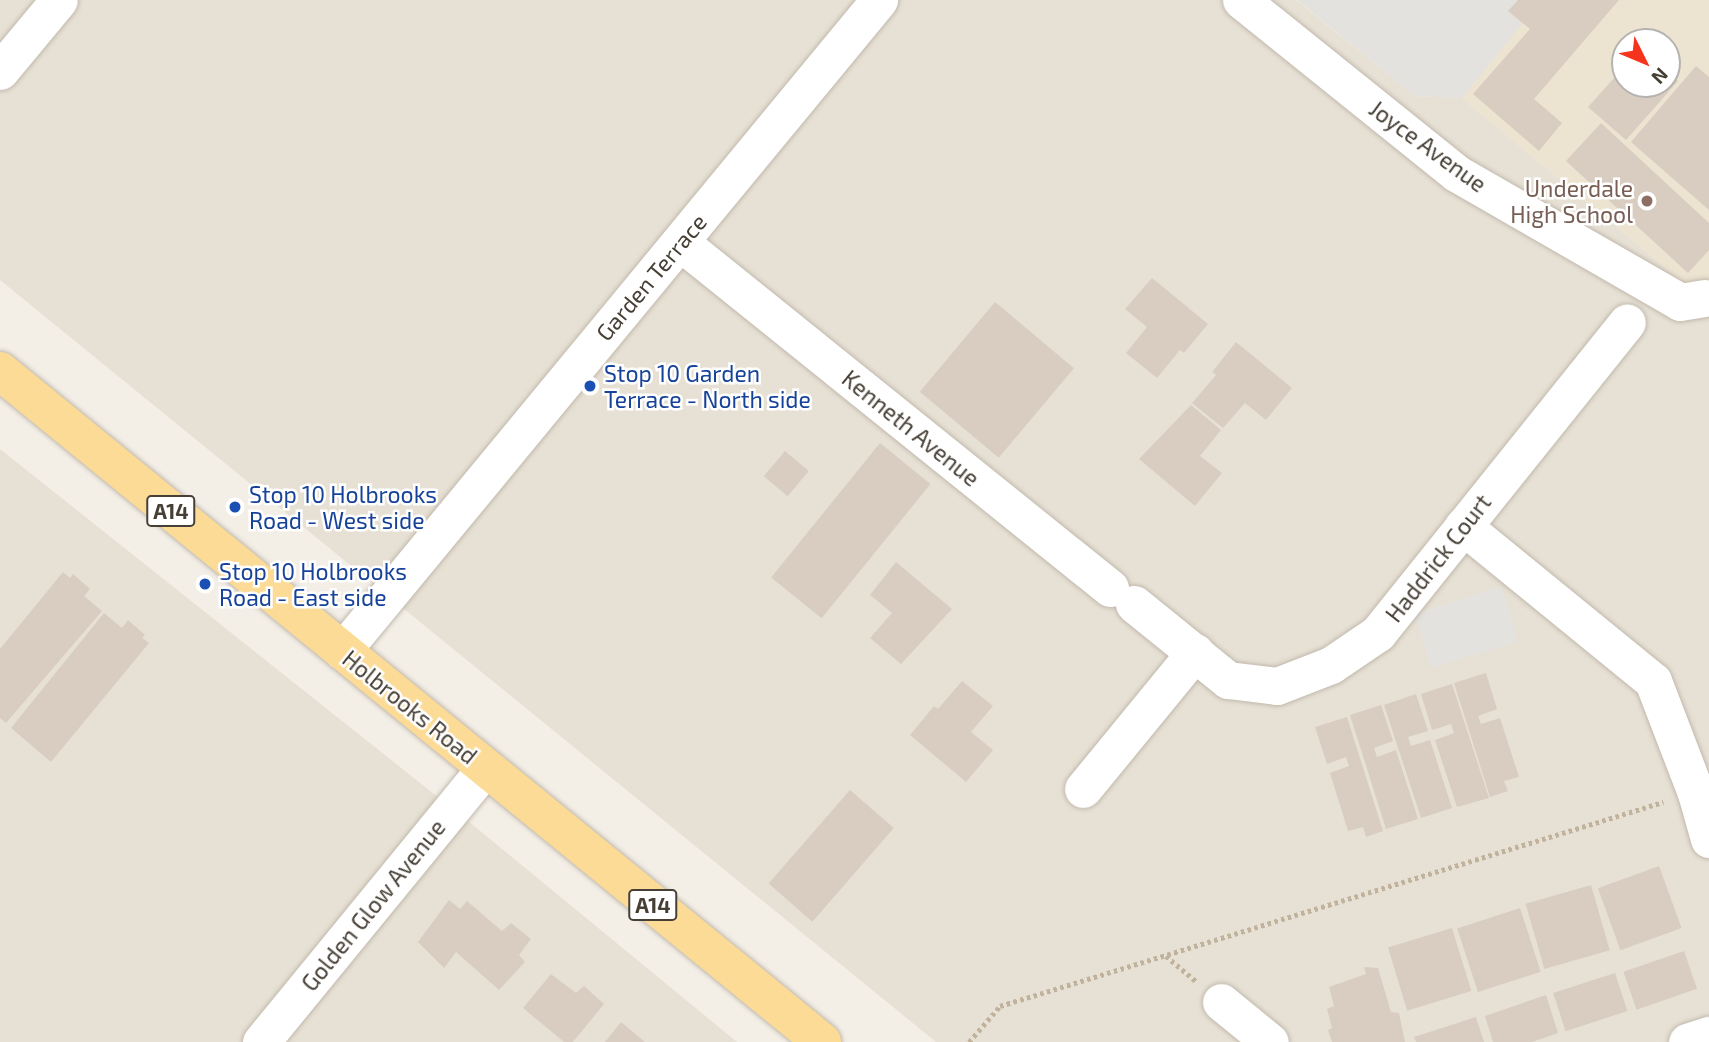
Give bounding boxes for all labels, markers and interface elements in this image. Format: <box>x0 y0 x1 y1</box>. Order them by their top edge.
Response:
north arrow <box>1611 28 1681 98</box>
text: N <box>1647 63 1673 89</box>
street label: Joyce Avenue <box>1364 94 1492 198</box>
place label: Underdale High School <box>1510 174 1633 228</box>
marker: Underdale High School <box>1639 193 1655 209</box>
street label: Garden Terrace <box>590 208 712 346</box>
place label: Stop 10 Garden Terrace - North side <box>604 359 811 413</box>
street label: Kenneth Avenue <box>837 364 985 492</box>
marker: Stop 10 Garden Terrace - North side <box>582 378 598 394</box>
place label: Stop 10 Holbrooks Road - West side <box>249 480 437 534</box>
street label: Haddrick Court <box>1380 489 1496 627</box>
road number: A14 <box>145 494 197 528</box>
marker: Stop 10 Holbrooks Road - West side <box>227 499 243 515</box>
place label: Stop 10 Holbrooks Road - East side <box>219 557 407 611</box>
marker: Stop 10 Holbrooks Road - East side <box>197 576 213 592</box>
street label: Holbrooks Road <box>337 644 483 770</box>
street label: Golden Glow Avenue <box>295 813 451 997</box>
road number: A14 <box>627 888 679 922</box>

